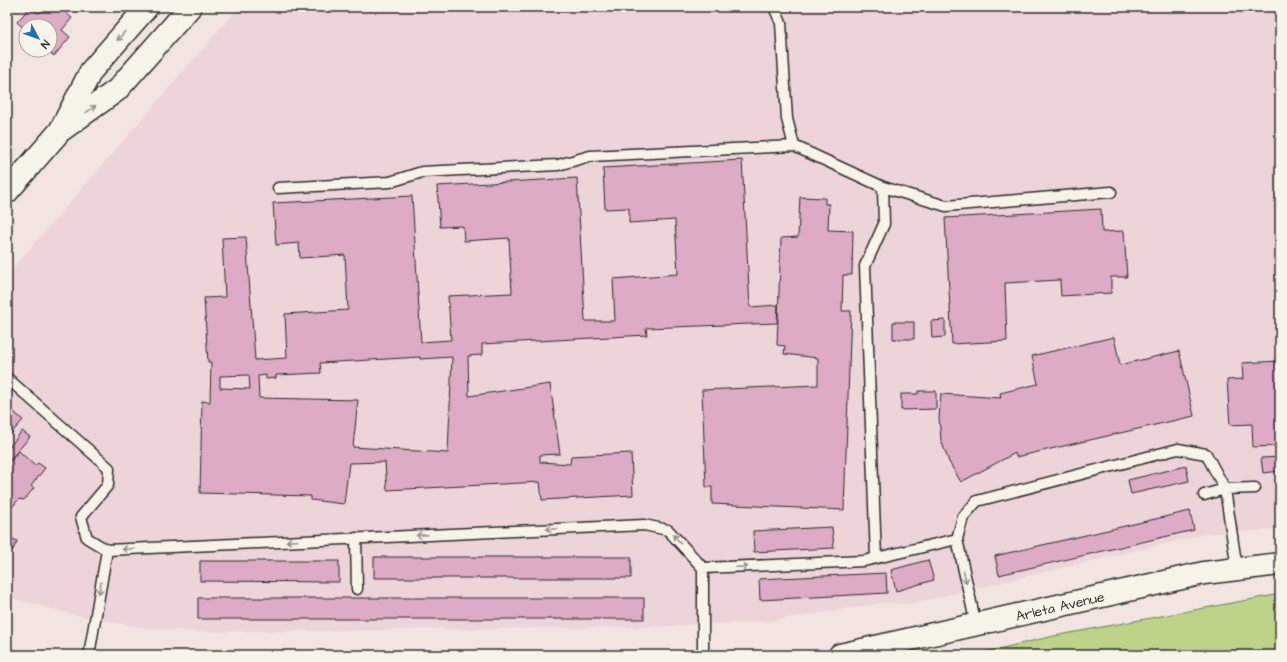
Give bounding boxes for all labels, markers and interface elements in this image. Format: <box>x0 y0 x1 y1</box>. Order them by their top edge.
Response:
north arrow <box>18 18 58 58</box>
one-way arrow <box>117 31 126 41</box>
text: N <box>37 37 53 52</box>
one-way arrow <box>86 105 97 113</box>
one-way arrow <box>546 525 559 533</box>
one-way arrow <box>416 531 429 539</box>
one-way arrow <box>672 534 681 545</box>
one-way arrow <box>286 537 299 545</box>
one-way arrow <box>122 545 135 552</box>
one-way arrow <box>735 563 748 570</box>
one-way arrow <box>962 571 970 584</box>
one-way arrow <box>96 581 104 594</box>
street label: Arleta Avenue <box>1014 587 1107 627</box>

